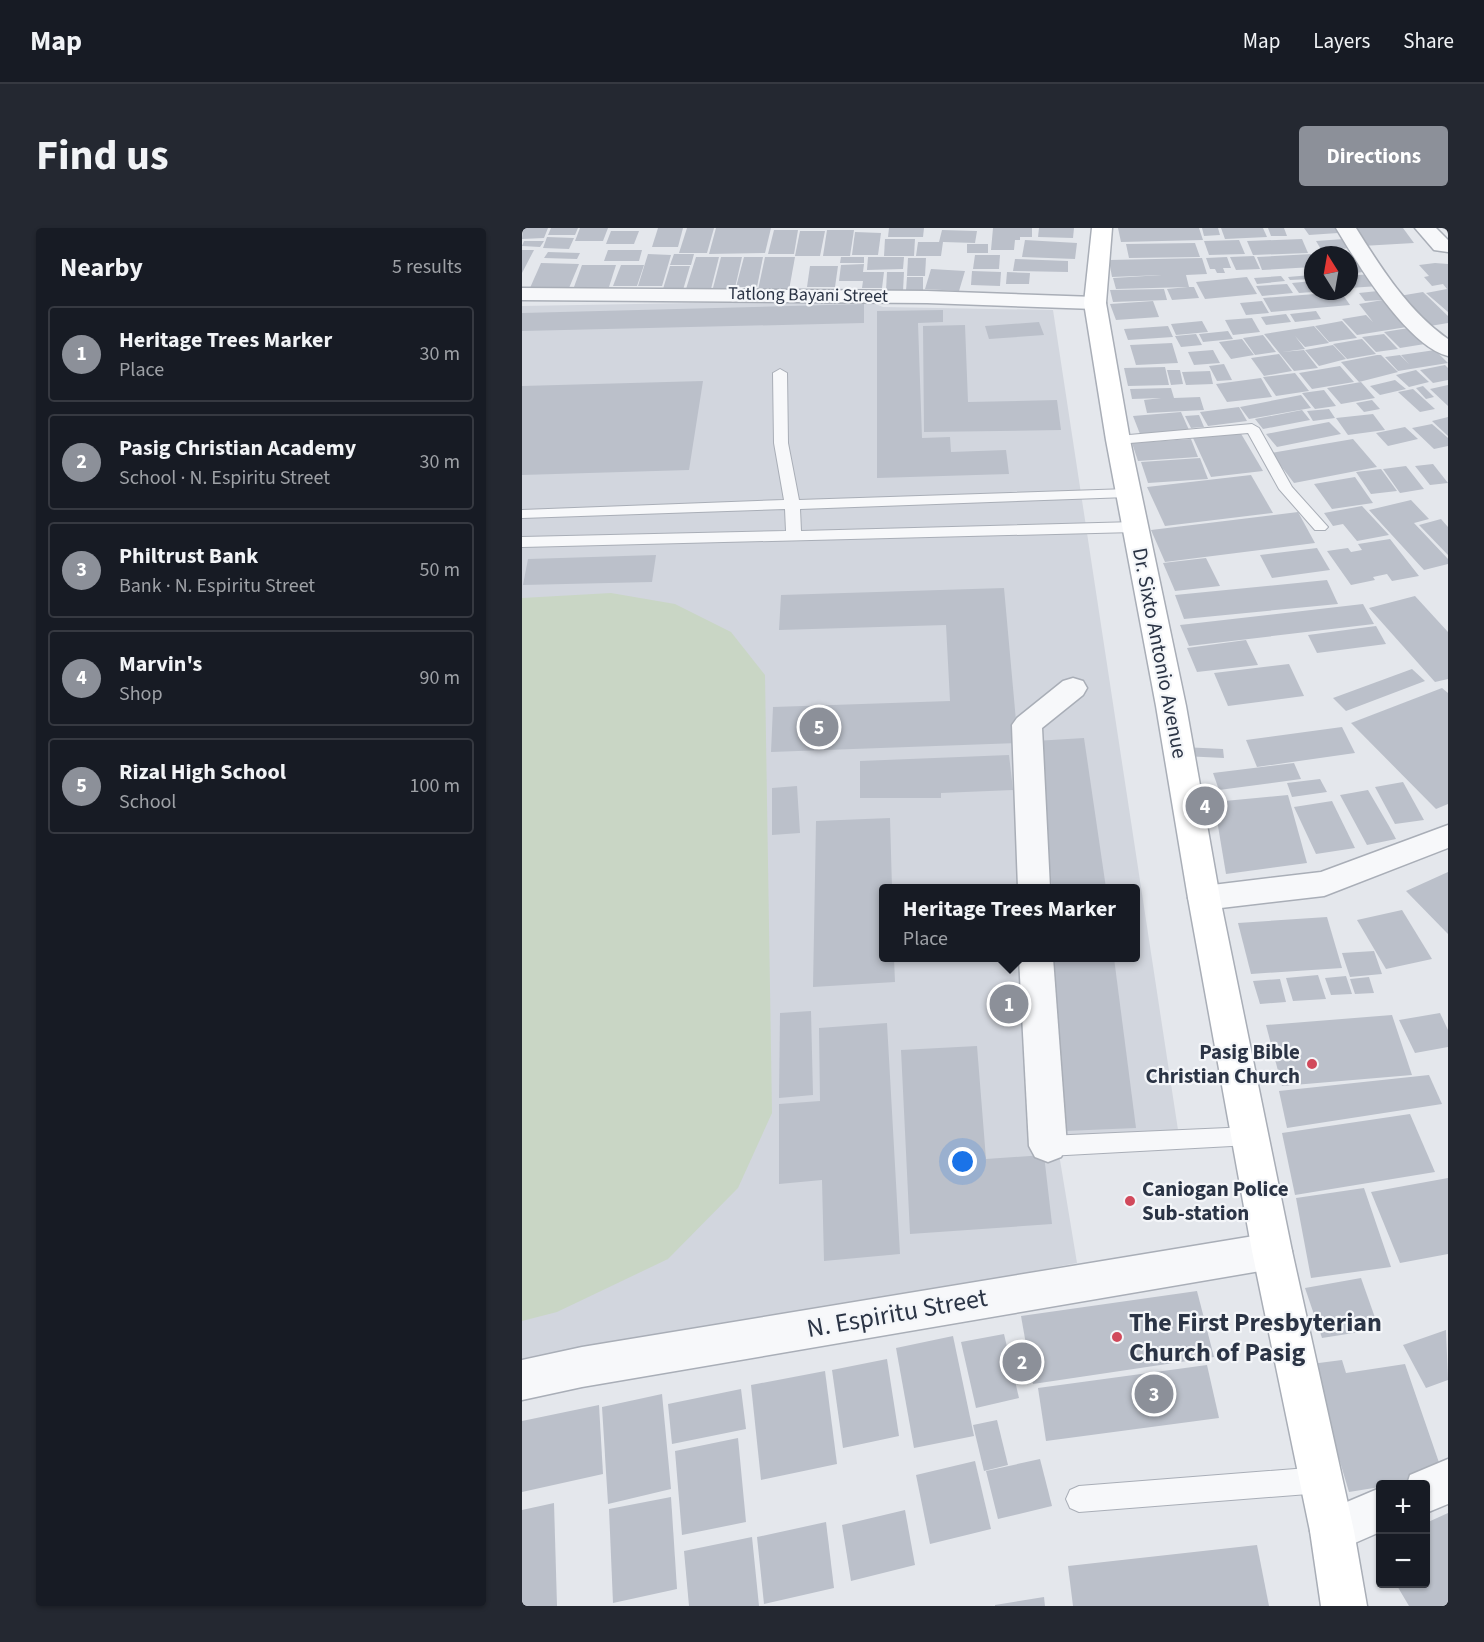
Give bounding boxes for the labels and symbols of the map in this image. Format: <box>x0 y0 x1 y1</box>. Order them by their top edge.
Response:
north arrow <box>1304 246 1358 300</box>
street label: Tatlong Bayani Street <box>728 281 888 309</box>
street label: Dr. Sixto Antonio Avenue <box>1125 545 1195 761</box>
pin: 5 <box>800 704 838 750</box>
pin: 4 <box>1186 784 1224 828</box>
pin: 1 <box>990 982 1028 1026</box>
place label: Pasig Bible Christian Church <box>1146 1037 1300 1091</box>
marker: Pasig Bible Christian Church <box>1305 1057 1319 1071</box>
your location <box>948 1147 977 1176</box>
place label: Caniogan Police Sub-station <box>1142 1174 1289 1228</box>
marker: Caniogan Police Sub-station <box>1123 1194 1137 1208</box>
street label: N. Espiritu Street <box>804 1279 990 1347</box>
place label: The First Presbyterian Church of Pasig <box>1129 1304 1382 1371</box>
marker: The First Presbyterian Church of Pasig <box>1110 1330 1124 1344</box>
pin: 2 <box>1002 1340 1042 1384</box>
pin: 3 <box>1134 1372 1174 1416</box>

